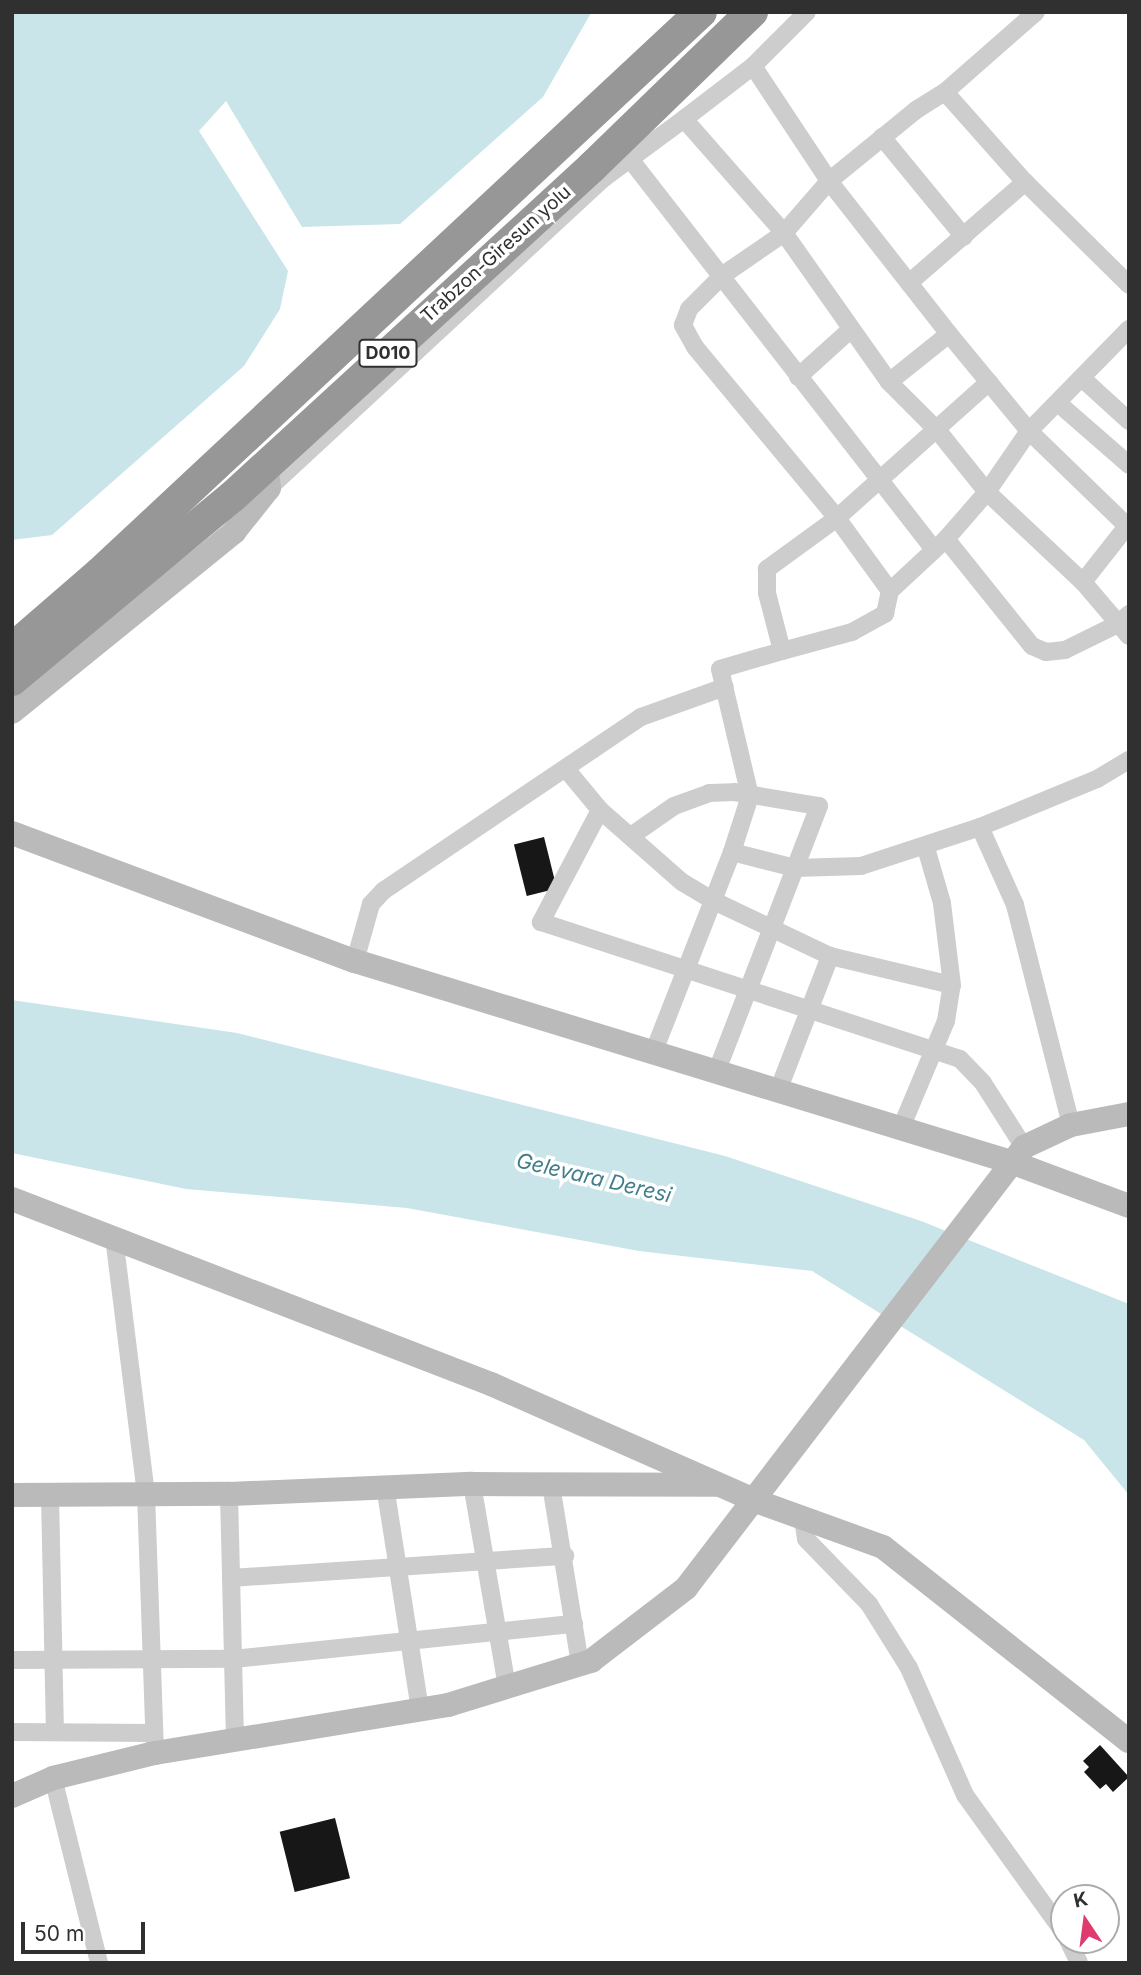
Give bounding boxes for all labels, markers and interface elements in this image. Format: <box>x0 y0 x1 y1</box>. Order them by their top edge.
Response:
street label: Trabzon-Giresun yolu <box>416 181 576 327</box>
road number: D010 <box>358 338 418 368</box>
water label: Gelevara Deresi <box>514 1148 674 1208</box>
north arrow <box>1050 1884 1120 1954</box>
text: K <box>1071 1887 1090 1913</box>
scale bar <box>24 1909 149 1953</box>
text: 50 m <box>34 1921 84 1946</box>

